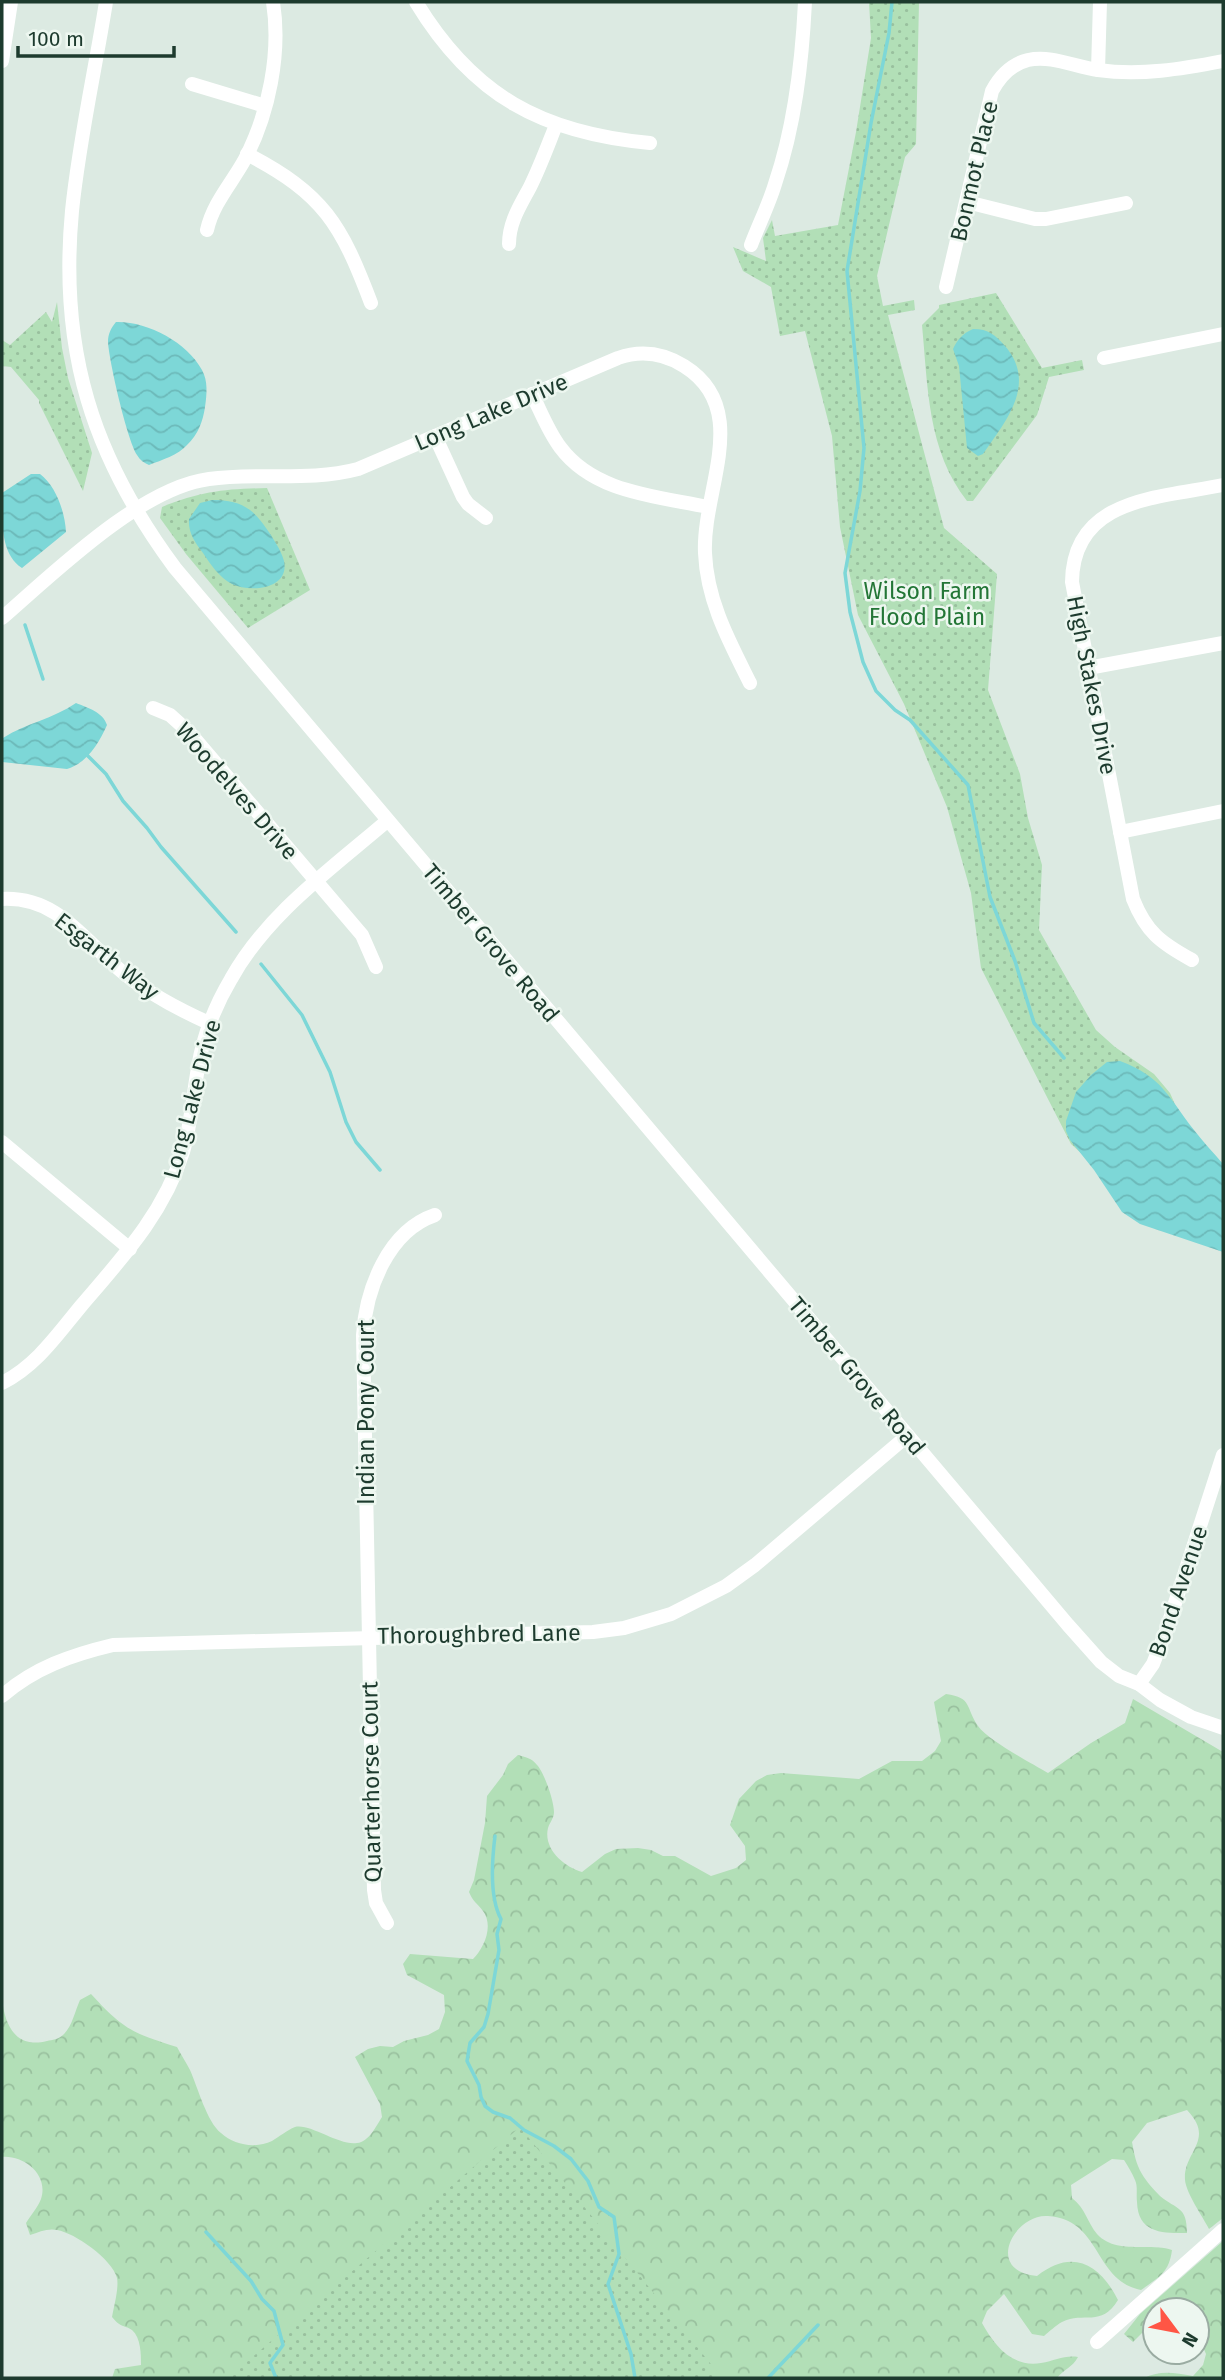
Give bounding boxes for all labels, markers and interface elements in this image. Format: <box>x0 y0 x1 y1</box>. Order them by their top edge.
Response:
scale bar <box>18 14 173 58</box>
text: 100 m <box>28 26 84 52</box>
street label: Bonmot Place <box>944 98 1004 244</box>
street label: Long Lake Drive <box>410 367 572 457</box>
park label: Wilson Farm Flood Plain <box>864 577 990 631</box>
street label: High Stakes Drive <box>1061 593 1123 777</box>
street label: Woodelves Drive <box>170 717 304 865</box>
street label: Timber Grove Road <box>417 858 565 1028</box>
street label: Esgarth Way <box>49 906 166 1006</box>
street label: Long Lake Drive <box>157 1016 227 1182</box>
street label: Timber Grove Road <box>783 1291 931 1461</box>
street label: Indian Pony Court <box>352 1318 380 1505</box>
street label: Bond Avenue <box>1142 1522 1214 1660</box>
street label: Thoroughbred Lane <box>377 1618 581 1650</box>
street label: Quarterhorse Court <box>355 1680 387 1883</box>
north arrow <box>1141 2296 1211 2366</box>
text: N <box>1177 2328 1203 2351</box>

